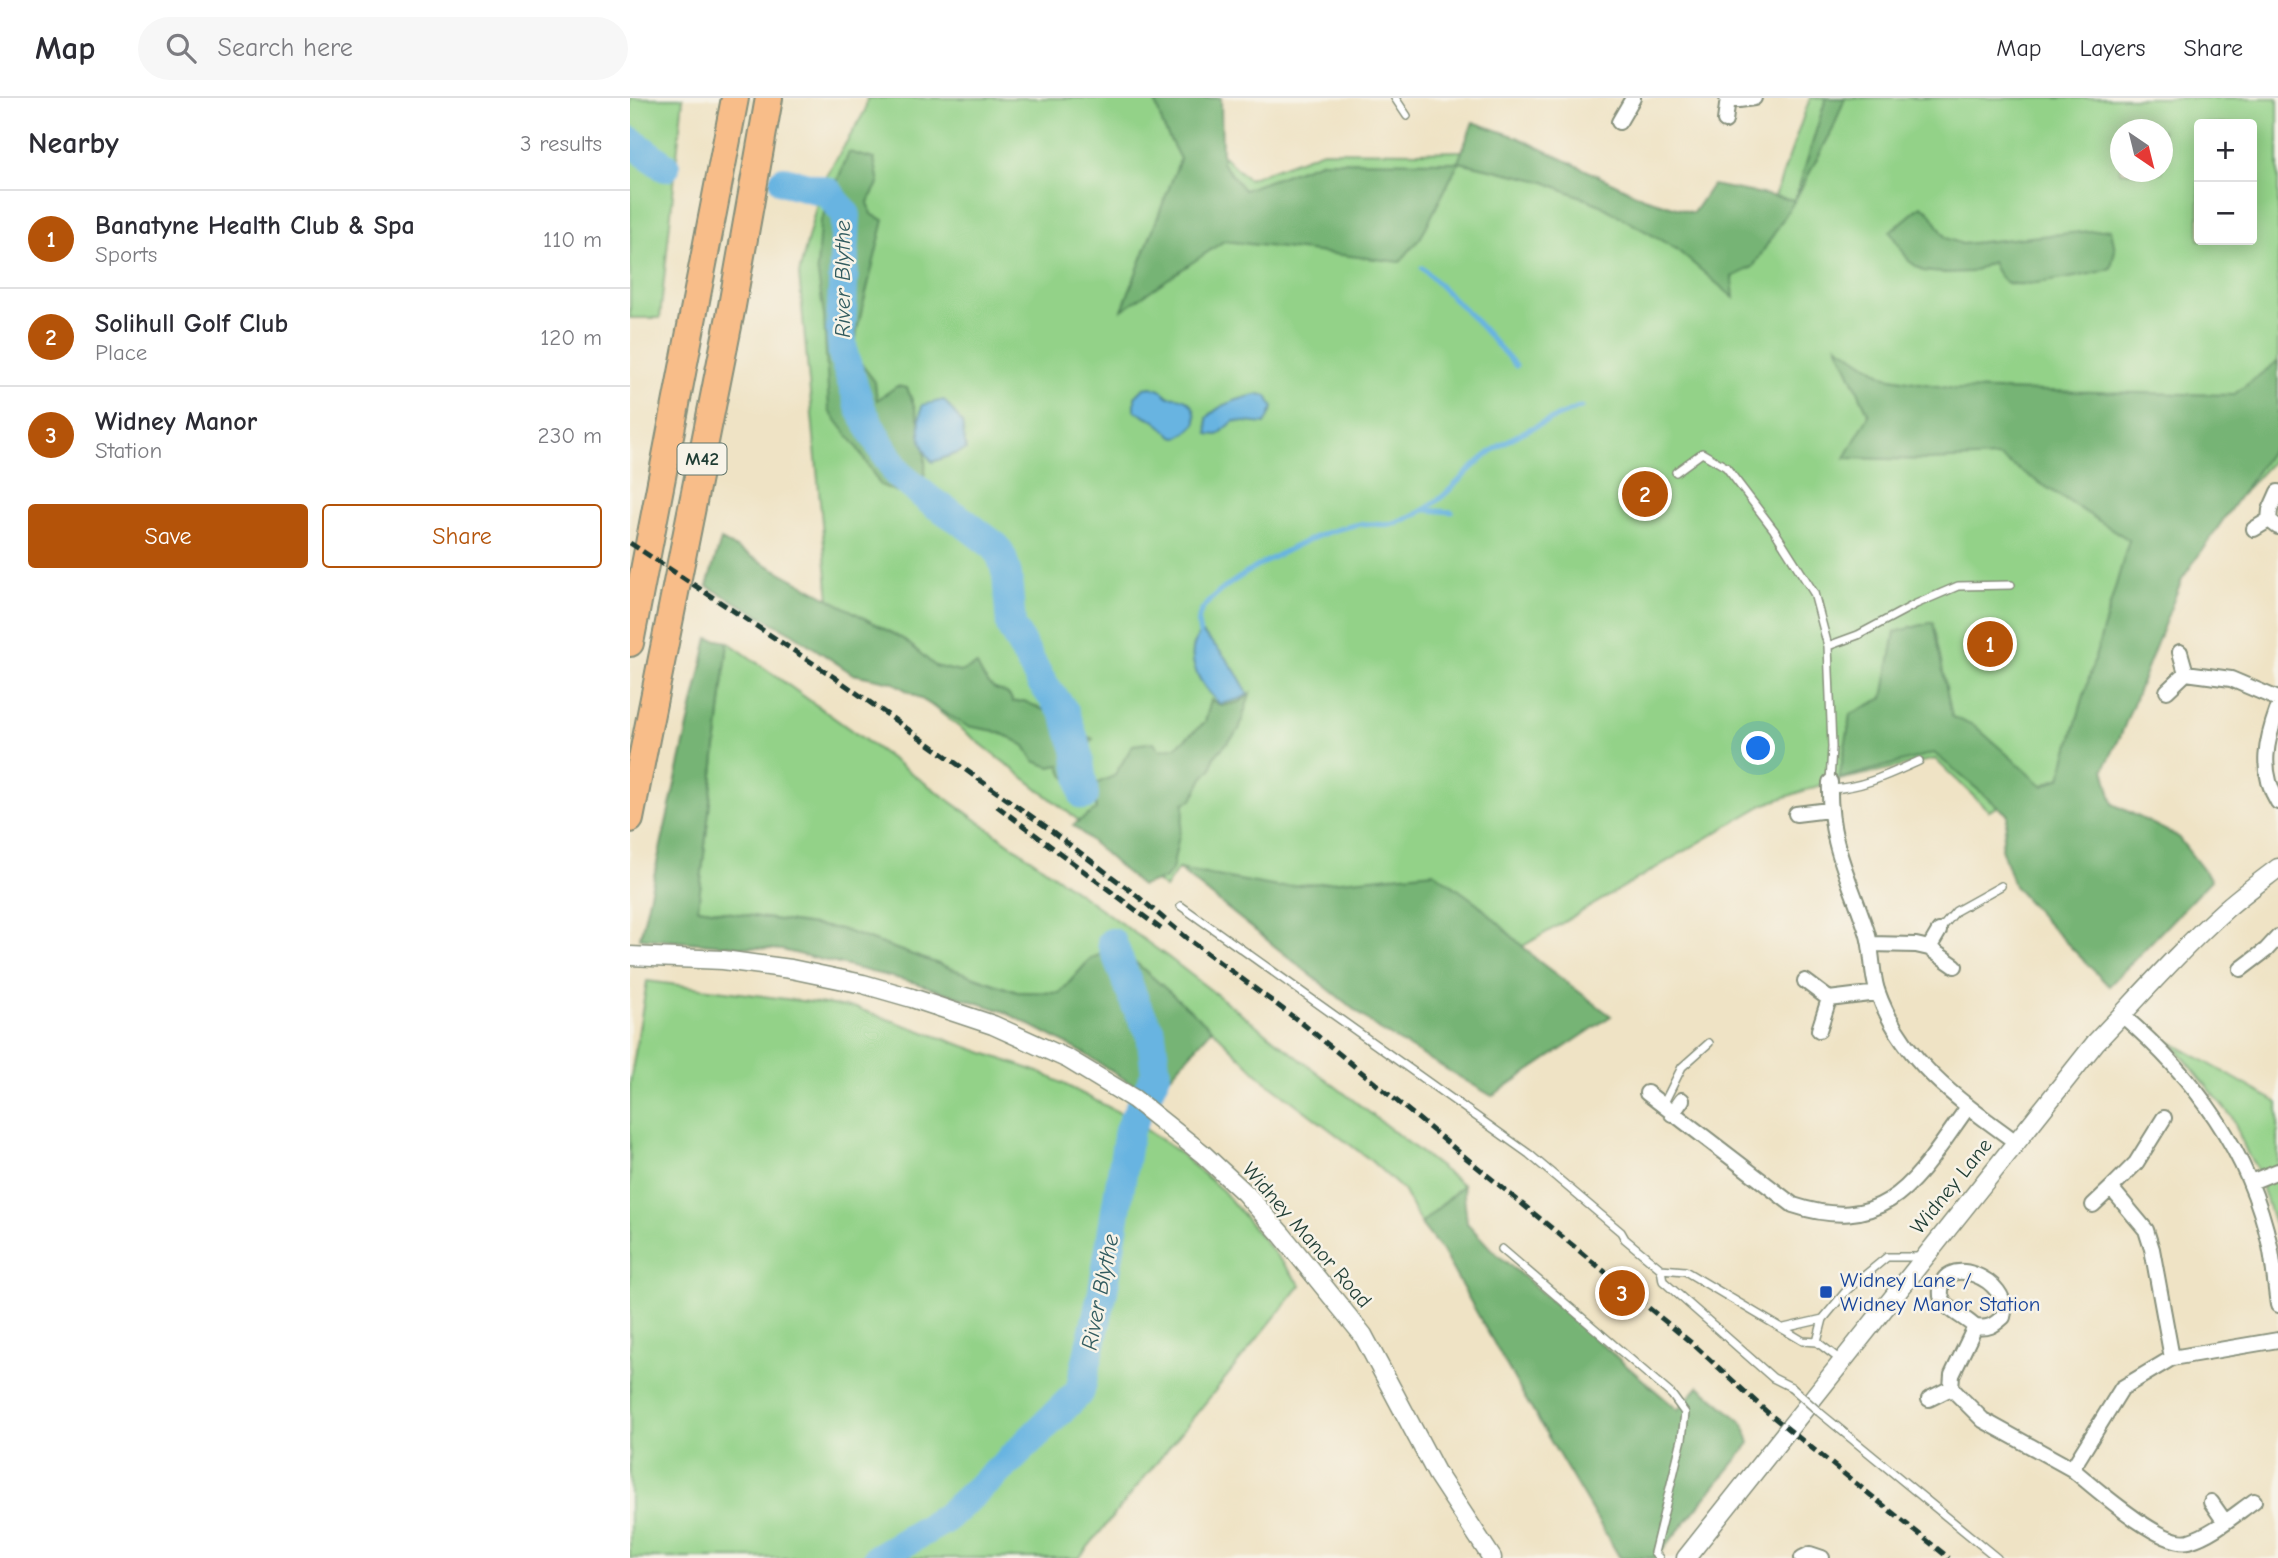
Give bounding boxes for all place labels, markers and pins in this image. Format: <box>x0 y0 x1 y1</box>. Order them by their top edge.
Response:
pin: 2 <box>1622 468 1668 520</box>
pin: 1 <box>1967 618 2013 670</box>
pin: 3 <box>1599 1267 1645 1319</box>
place label: Widney Lane / Widney Manor Station <box>1840 1268 2040 1316</box>
marker: Widney Lane / Widney Manor Station <box>1818 1284 1834 1300</box>

